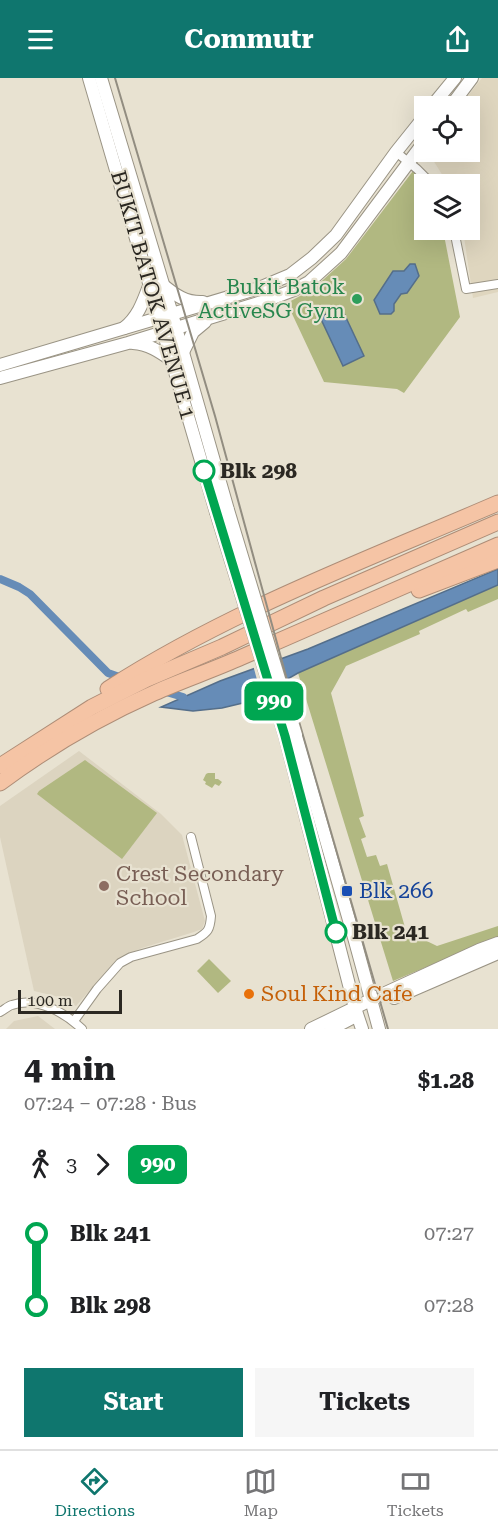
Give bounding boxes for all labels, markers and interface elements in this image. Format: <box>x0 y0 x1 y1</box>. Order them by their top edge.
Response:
icon: menu <box>24 23 57 56</box>
text: Commutr <box>184 23 314 55</box>
icon: share <box>441 23 474 56</box>
map controls <box>414 96 480 240</box>
button: locate <box>414 96 480 162</box>
street label: BUKIT BATOK AVENUE 1 <box>106 168 200 422</box>
button: layers <box>414 174 480 240</box>
place label: Bukit Batok ActiveSG Gym <box>198 275 345 323</box>
marker: Bukit Batok ActiveSG Gym <box>350 292 364 306</box>
place label: Blk 298 <box>220 459 297 483</box>
marker: Blk 298 <box>193 460 215 482</box>
line badge: 990 <box>240 682 308 720</box>
text: 990 <box>256 689 292 713</box>
place label: Crest Secondary School <box>116 862 284 910</box>
marker: Crest Secondary School <box>97 879 111 893</box>
place label: Blk 266 <box>359 879 433 903</box>
marker: Blk 266 <box>340 884 354 898</box>
place label: Blk 241 <box>352 920 429 944</box>
marker: Blk 241 <box>325 921 347 943</box>
place label: Soul Kind Cafe <box>261 982 413 1006</box>
scale bar <box>18 987 122 1014</box>
marker: Soul Kind Cafe <box>242 987 256 1001</box>
text: 100 m <box>27 991 73 1010</box>
text: 4 min <box>24 1049 116 1088</box>
text: $1.28 <box>418 1068 474 1093</box>
text: 07:24 – 07:28 · Bus <box>24 1091 196 1115</box>
icon: walk <box>24 1148 57 1181</box>
icon: forward <box>86 1148 119 1181</box>
text: 3 <box>66 1152 77 1176</box>
text: 990 <box>140 1152 175 1176</box>
text: Blk 241 <box>70 1221 151 1246</box>
text: 07:27 <box>424 1221 474 1245</box>
text: Blk 298 <box>70 1293 151 1318</box>
text: 07:28 <box>424 1293 474 1317</box>
button: Start <box>24 1368 243 1437</box>
button: Tickets <box>255 1368 474 1437</box>
tab: Directions <box>54 1465 135 1520</box>
tab: Map <box>244 1465 278 1520</box>
tab: Tickets <box>387 1465 444 1520</box>

